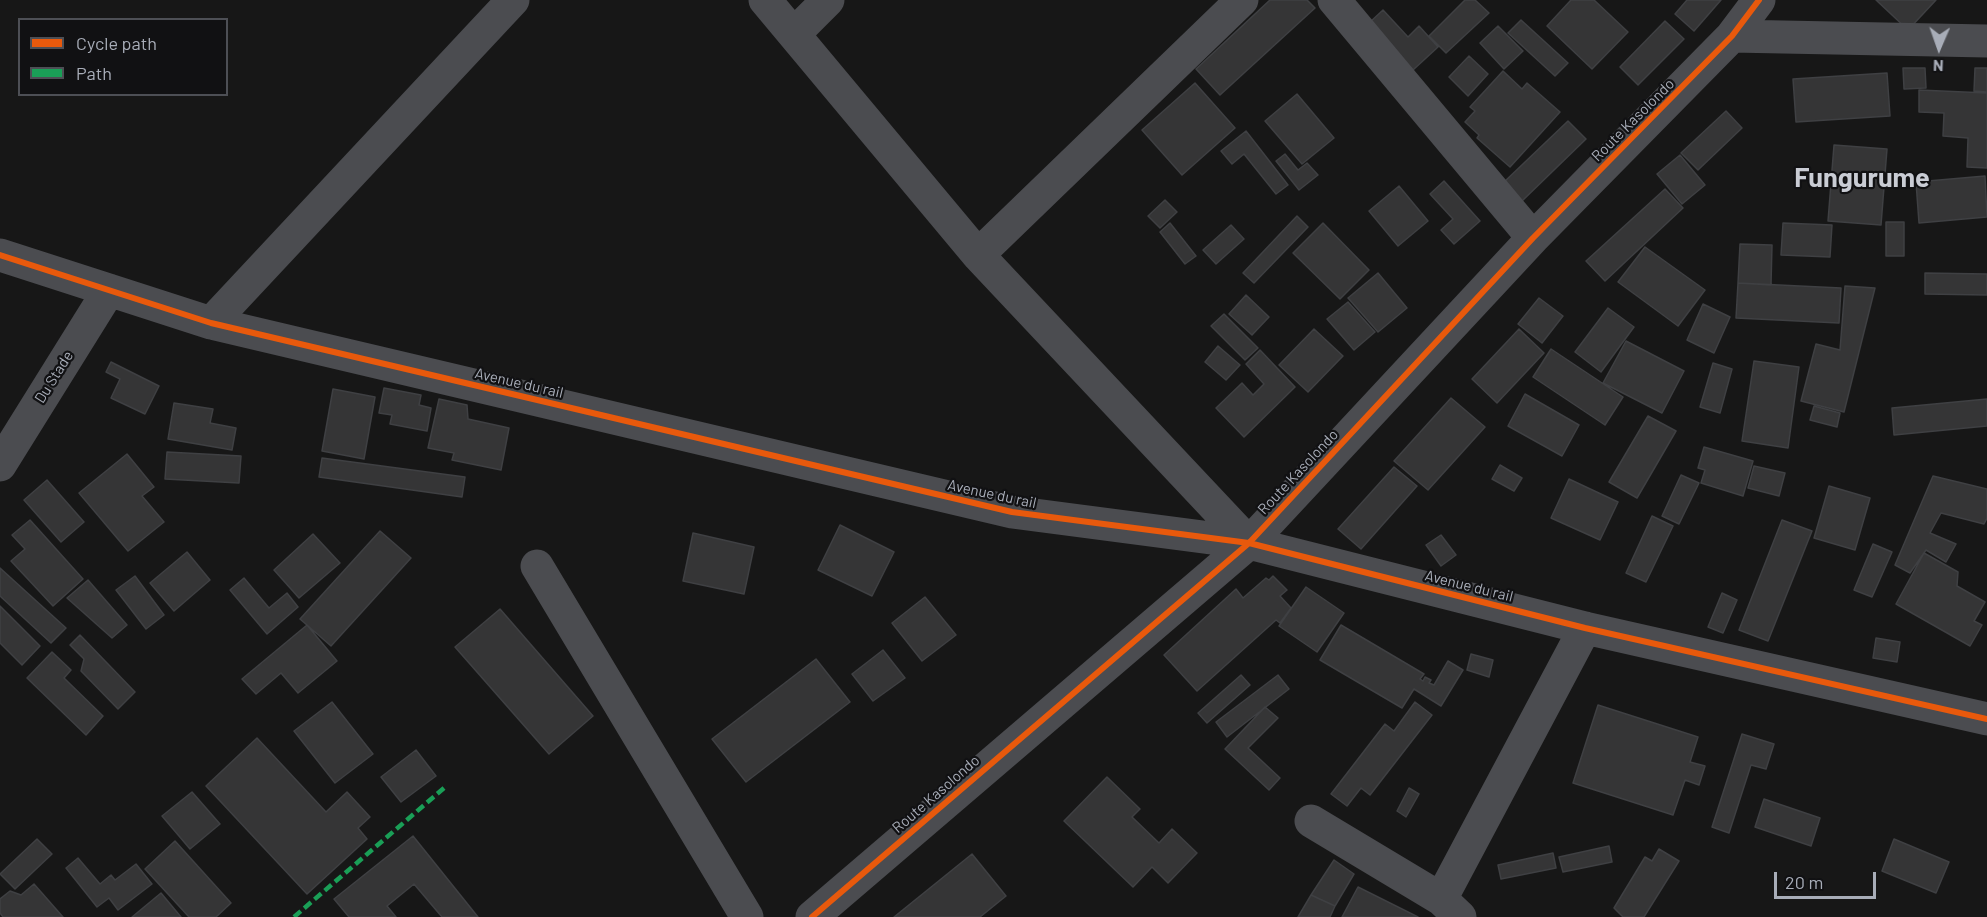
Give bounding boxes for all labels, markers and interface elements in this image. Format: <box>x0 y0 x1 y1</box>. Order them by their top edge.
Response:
legend <box>18 18 228 96</box>
north arrow <box>1909 18 1969 78</box>
text: Cycle path <box>76 32 157 54</box>
text: N <box>1933 57 1944 76</box>
text: Path <box>76 62 112 84</box>
street label: Route Kasolondo <box>1588 75 1678 165</box>
district label: Fungurume <box>1794 162 1930 194</box>
street label: Du Stade <box>31 348 77 406</box>
street label: Avenue du rail <box>473 364 565 402</box>
street label: Route Kasolondo <box>1254 426 1342 518</box>
street label: Avenue du rail <box>946 476 1038 512</box>
street label: Avenue du rail <box>1423 566 1515 606</box>
street label: Route Kasolondo <box>889 751 983 837</box>
scale bar <box>1777 860 1879 898</box>
text: 20 m <box>1785 871 1823 893</box>

